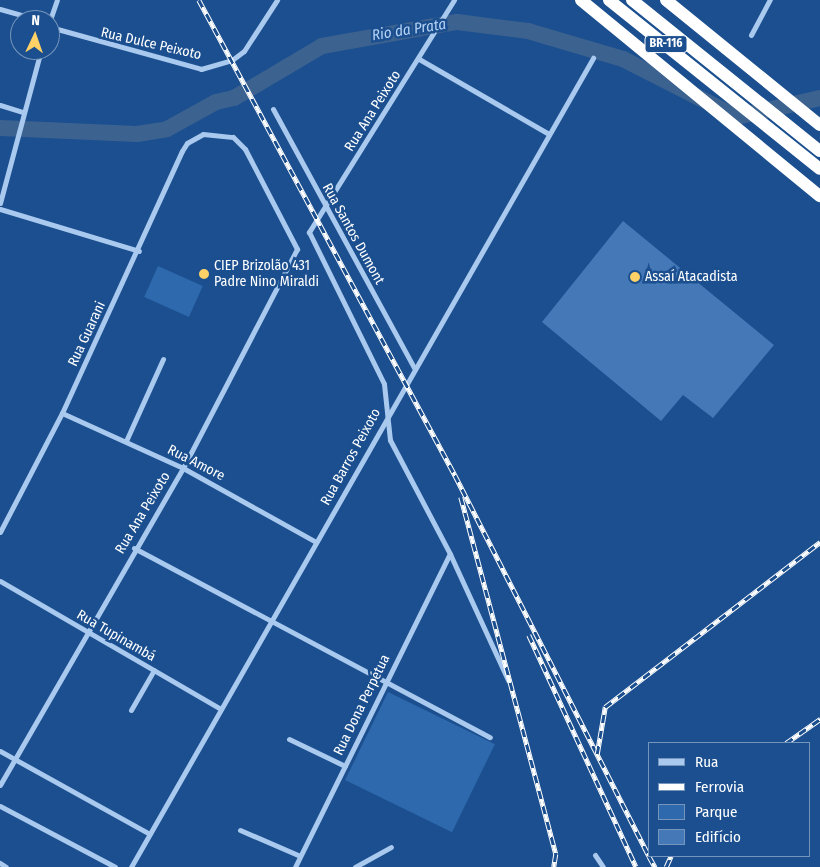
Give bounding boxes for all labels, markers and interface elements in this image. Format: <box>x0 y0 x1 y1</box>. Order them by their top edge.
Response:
north arrow <box>10 10 60 60</box>
text: N <box>31 12 40 29</box>
water label: Rio da Prata <box>371 15 447 45</box>
street label: Rua Dulce Peixoto <box>99 24 203 64</box>
road number: BR-116 <box>644 34 688 54</box>
street label: Rua Ana Peixoto <box>341 67 405 155</box>
street label: Rua Santos Dumont <box>318 181 388 287</box>
place label: CIEP Brizolão 431 Padre Nino Miraldi <box>214 258 319 290</box>
marker: CIEP Brizolão 431 Padre Nino Miraldi <box>198 268 210 280</box>
place label: Assaí Atacadista <box>645 269 738 285</box>
marker: Assaí Atacadista <box>629 271 641 283</box>
street label: Rua Guarani <box>65 299 109 369</box>
street label: Rua Barros Peixoto <box>317 406 385 508</box>
street label: Rua Amore <box>165 441 227 485</box>
street label: Rua Ana Peixoto <box>112 469 174 557</box>
street label: Rua Tupinambá <box>73 607 159 665</box>
street label: Rua Dona Perpétua <box>330 652 394 758</box>
legend <box>648 742 810 857</box>
text: Rua <box>695 753 718 771</box>
text: Ferrovia <box>695 778 744 796</box>
text: Parque <box>695 803 738 821</box>
text: Edifício <box>695 828 741 846</box>

